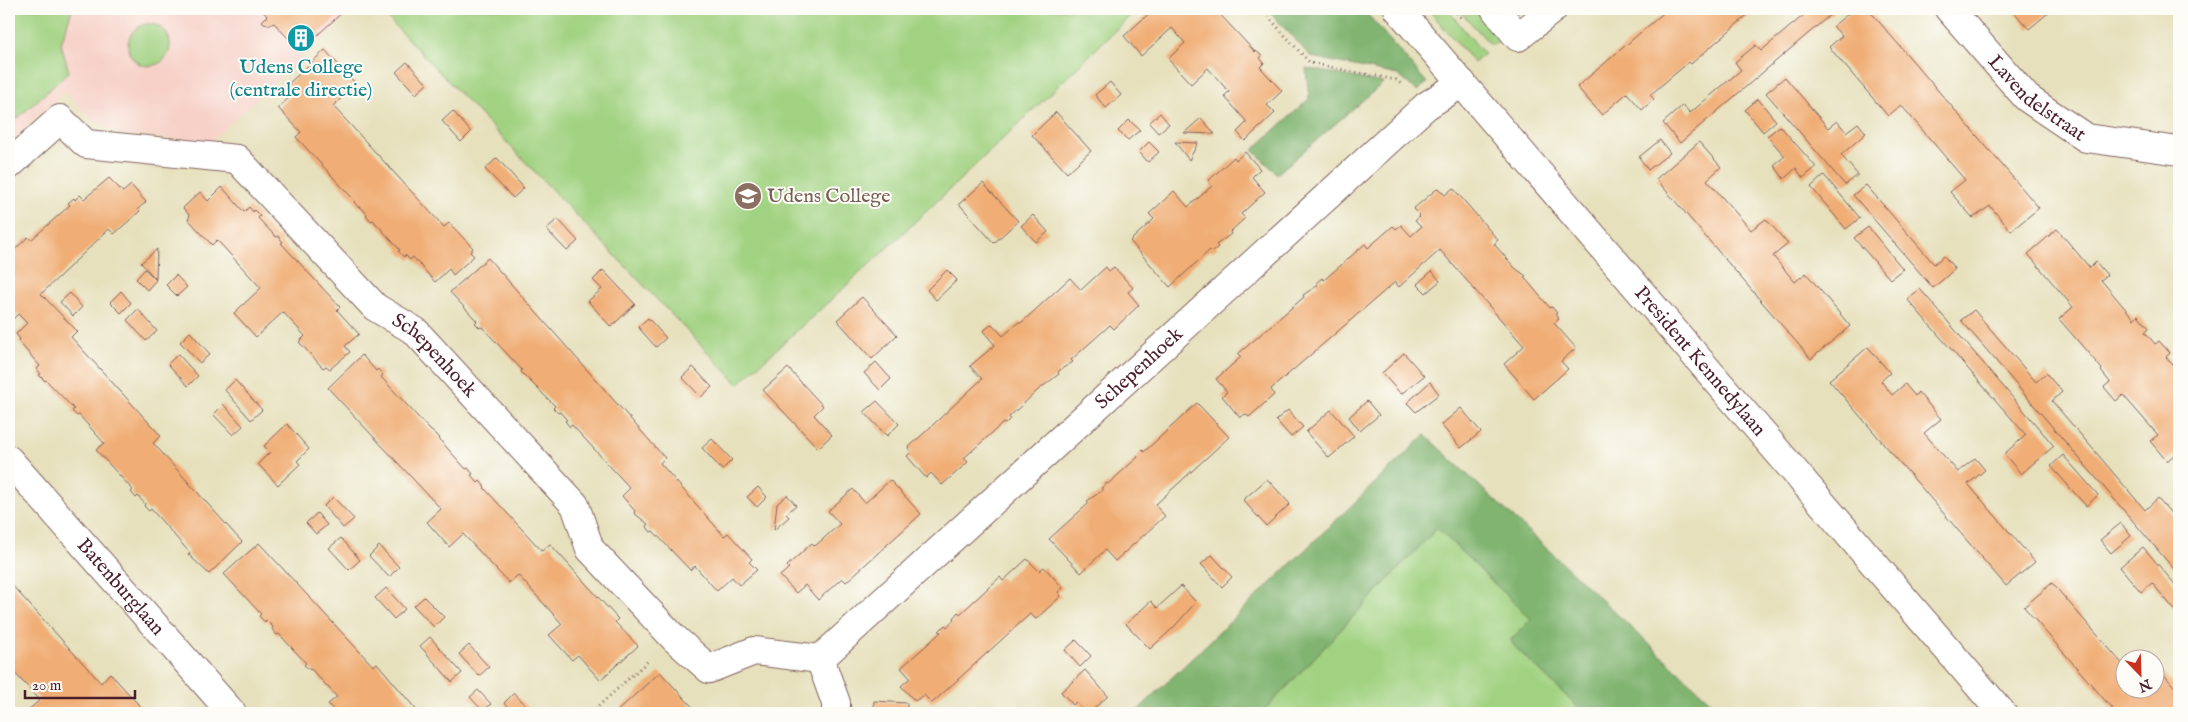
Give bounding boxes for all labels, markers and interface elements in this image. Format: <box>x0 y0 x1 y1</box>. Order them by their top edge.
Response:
building icon: Udens College (centrale directie) <box>286 23 316 53</box>
street label: Lavendelstraat <box>1982 50 2091 147</box>
place label: Udens College (centrale directie) <box>230 55 372 103</box>
school or university icon: Udens College <box>733 181 763 211</box>
place label: Udens College <box>767 184 890 209</box>
street label: President Kennedylaan <box>1629 281 1772 442</box>
street label: Schepenhoek <box>387 308 482 403</box>
street label: Schepenhoek <box>1090 321 1188 415</box>
street label: Batenburglaan <box>71 533 170 641</box>
north arrow <box>2116 650 2166 700</box>
scale bar <box>25 667 135 699</box>
text: N <box>2136 674 2155 696</box>
text: 20 m <box>32 676 62 695</box>

